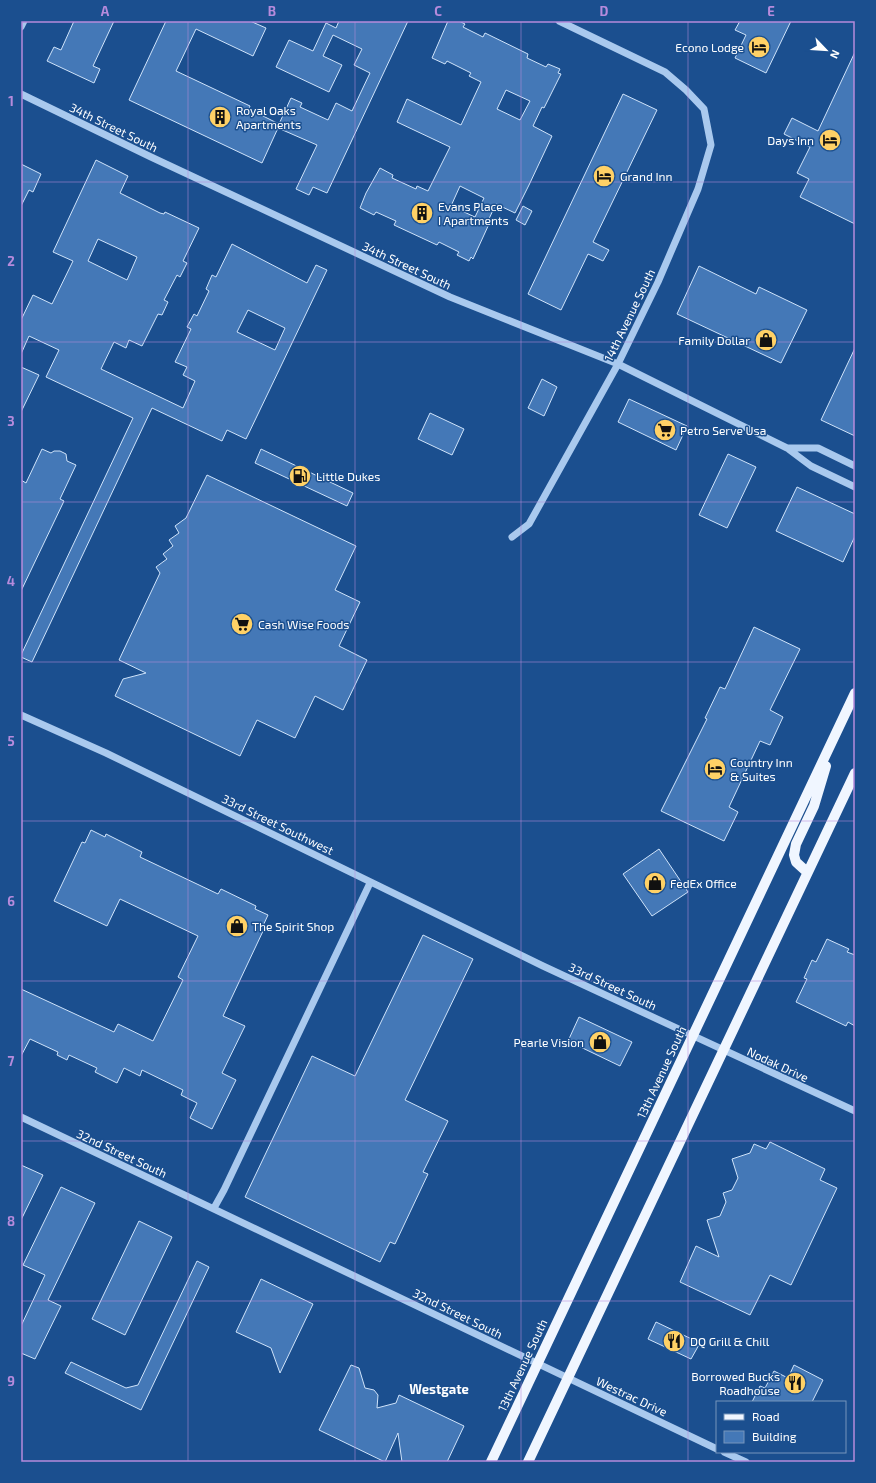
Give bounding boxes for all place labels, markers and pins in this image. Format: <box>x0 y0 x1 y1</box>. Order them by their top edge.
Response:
hotel icon: Econo Lodge <box>746 34 772 60</box>
place label: Econo Lodge <box>675 40 744 54</box>
place label: Royal Oaks Apartments <box>236 103 301 131</box>
building icon: Royal Oaks Apartments <box>207 104 233 130</box>
hotel icon: Days Inn <box>817 127 843 153</box>
place label: Days Inn <box>767 133 814 147</box>
hotel icon: Grand Inn <box>591 163 617 189</box>
place label: Grand Inn <box>620 169 673 183</box>
place label: Evans Place I Apartments <box>438 199 509 227</box>
building icon: Evans Place I Apartments <box>409 200 435 226</box>
shop icon: Family Dollar <box>753 327 779 353</box>
place label: Family Dollar <box>678 333 750 347</box>
supermarket icon: Petro Serve Usa <box>652 417 678 443</box>
place label: Petro Serve Usa <box>680 423 766 437</box>
fuel station icon: Little Dukes <box>287 463 313 489</box>
place label: Little Dukes <box>316 469 380 483</box>
supermarket icon: Cash Wise Foods <box>229 611 255 637</box>
place label: Cash Wise Foods <box>258 617 349 631</box>
place label: Country Inn & Suites <box>730 755 793 783</box>
hotel icon: Country Inn & Suites <box>702 756 728 782</box>
shop icon: FedEx Office <box>642 870 668 896</box>
place label: FedEx Office <box>670 876 737 890</box>
shop icon: The Spirit Shop <box>224 913 250 939</box>
place label: The Spirit Shop <box>252 919 334 933</box>
shop icon: Pearle Vision <box>587 1029 613 1055</box>
place label: Pearle Vision <box>514 1035 584 1049</box>
restaurant icon: DQ Grill & Chill <box>661 1328 687 1354</box>
place label: DQ Grill & Chill <box>690 1334 770 1349</box>
place label: Borrowed Bucks Roadhouse <box>691 1369 780 1397</box>
restaurant icon: Borrowed Bucks Roadhouse <box>782 1370 808 1396</box>

